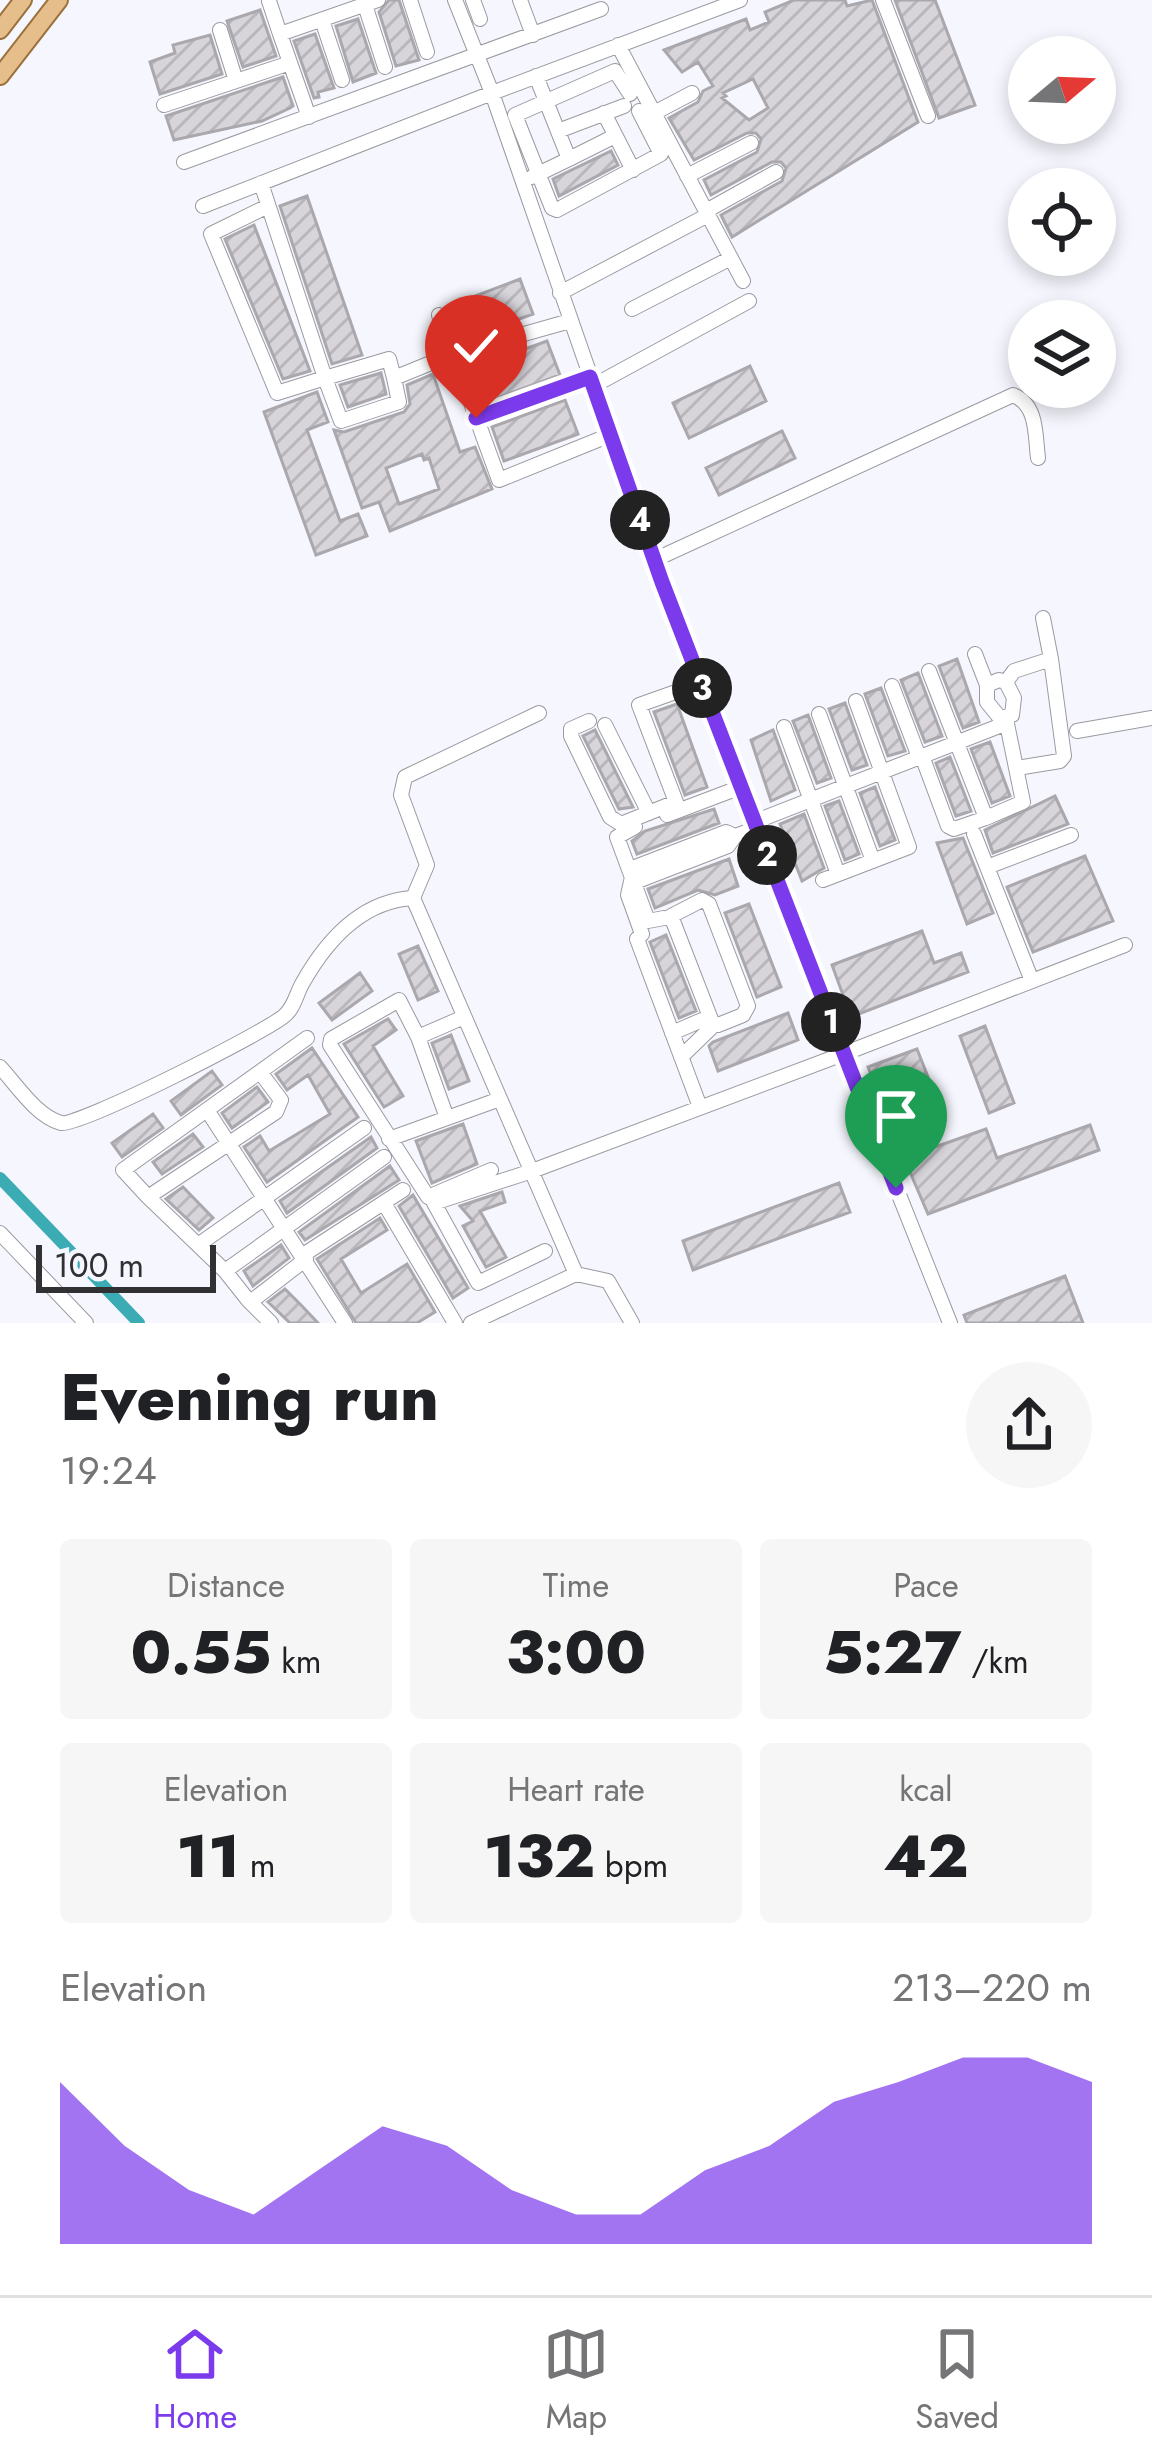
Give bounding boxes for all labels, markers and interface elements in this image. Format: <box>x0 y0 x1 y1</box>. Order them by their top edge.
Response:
north arrow <box>1008 36 1116 144</box>
map controls <box>1008 36 1116 408</box>
button: locate <box>1008 168 1116 276</box>
pin <box>425 295 527 418</box>
button: layers <box>1008 300 1116 408</box>
icon: check <box>443 313 509 379</box>
pin: 4 <box>610 490 670 550</box>
text: 4 <box>628 496 652 543</box>
pin: 3 <box>672 658 732 718</box>
text: 3 <box>692 664 712 711</box>
pin: 2 <box>737 825 797 885</box>
text: 2 <box>756 831 778 878</box>
pin: 1 <box>801 992 861 1052</box>
text: 1 <box>823 998 839 1045</box>
pin <box>845 1065 947 1188</box>
icon: arrive <box>863 1083 929 1149</box>
scale bar <box>36 1239 216 1292</box>
text: 100 m <box>54 1242 144 1289</box>
text: Evening run <box>60 1349 439 1445</box>
button: share <box>966 1362 1092 1488</box>
text: 19:24 <box>60 1442 157 1499</box>
text: Distance <box>167 1562 285 1609</box>
text: Time <box>543 1562 609 1609</box>
text: Pace <box>893 1562 959 1609</box>
text: 0.55 <box>130 1609 271 1696</box>
text: 3:00 <box>506 1609 646 1696</box>
text: 5:27 <box>823 1609 962 1696</box>
text: km <box>271 1638 322 1685</box>
text: /km <box>962 1638 1029 1685</box>
text: Elevation <box>164 1766 288 1813</box>
text: Heart rate <box>507 1766 645 1813</box>
text: kcal <box>899 1766 953 1813</box>
text: 11 <box>177 1813 240 1900</box>
text: 132 <box>484 1813 595 1900</box>
text: 42 <box>884 1813 968 1900</box>
text: m <box>240 1842 275 1889</box>
text: bpm <box>595 1842 668 1889</box>
text: Elevation <box>60 1959 207 2016</box>
text: 213–220 m <box>892 1959 1092 2016</box>
tab: Home <box>153 2321 237 2440</box>
tab: Map <box>543 2321 609 2440</box>
tab: Saved <box>915 2321 999 2440</box>

